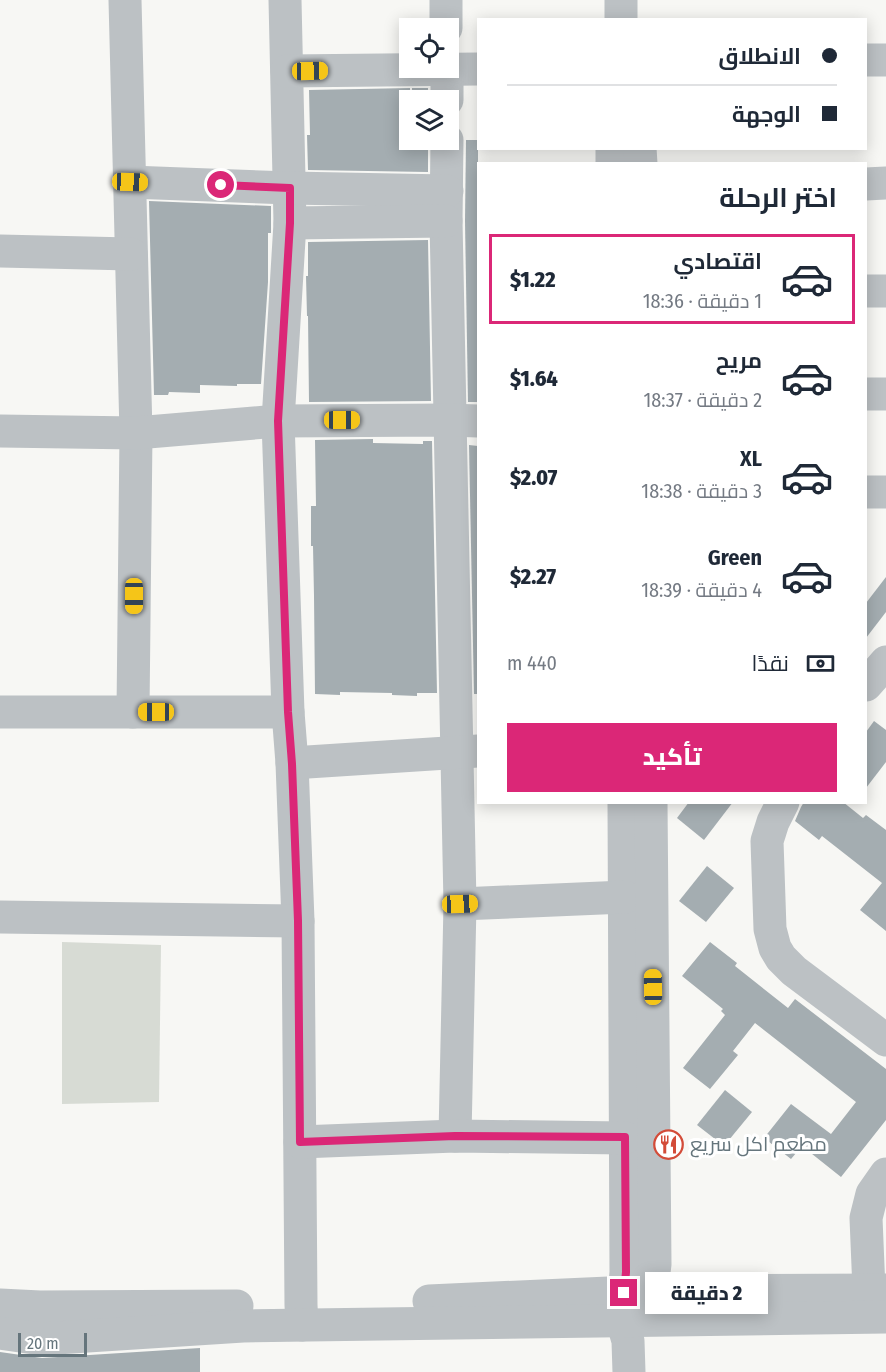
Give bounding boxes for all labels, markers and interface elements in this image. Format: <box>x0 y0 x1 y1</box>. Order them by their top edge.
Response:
map controls <box>399 18 459 150</box>
button: locate <box>399 18 459 78</box>
text: الانطلاق <box>718 43 801 70</box>
car <box>292 62 328 80</box>
button: layers <box>399 90 459 150</box>
text: الوجهة <box>732 101 801 128</box>
route start <box>207 171 234 198</box>
car <box>112 172 148 192</box>
text: اختر الرحلة <box>719 182 837 214</box>
text: اقتصادي <box>673 248 762 275</box>
icon: car <box>780 252 834 306</box>
text: $1.22 <box>510 266 556 293</box>
text: 1 دقيقة · 18:36 <box>643 289 762 313</box>
text: مريح <box>716 347 762 374</box>
icon: car <box>780 351 834 405</box>
text: $1.64 <box>510 365 558 392</box>
text: 2 دقيقة · 18:37 <box>644 388 762 412</box>
car <box>324 411 360 429</box>
text: XL <box>740 445 762 472</box>
icon: car <box>780 450 834 504</box>
text: $2.07 <box>510 464 557 491</box>
text: 3 دقيقة · 18:38 <box>641 479 762 503</box>
text: Green <box>708 544 762 571</box>
icon: car <box>780 549 834 603</box>
text: $2.27 <box>510 563 556 590</box>
car <box>125 578 143 614</box>
text: 4 دقيقة · 18:39 <box>641 578 762 602</box>
icon: cash <box>804 647 837 680</box>
text: نقدًا <box>751 650 789 677</box>
text: 440 m <box>507 651 557 675</box>
car <box>138 703 174 721</box>
button: تأكيد <box>507 723 837 792</box>
car <box>442 894 478 914</box>
car <box>644 969 662 1005</box>
restaurant icon: مطعم اكل سريع <box>653 1128 685 1160</box>
place label: مطعم اكل سريع <box>690 1132 827 1158</box>
callout: 2 دقيقة <box>645 1272 768 1314</box>
route end <box>610 1279 637 1306</box>
text: 2 دقيقة <box>671 1281 742 1305</box>
scale bar <box>18 1330 87 1358</box>
text: 20 m <box>27 1334 58 1353</box>

